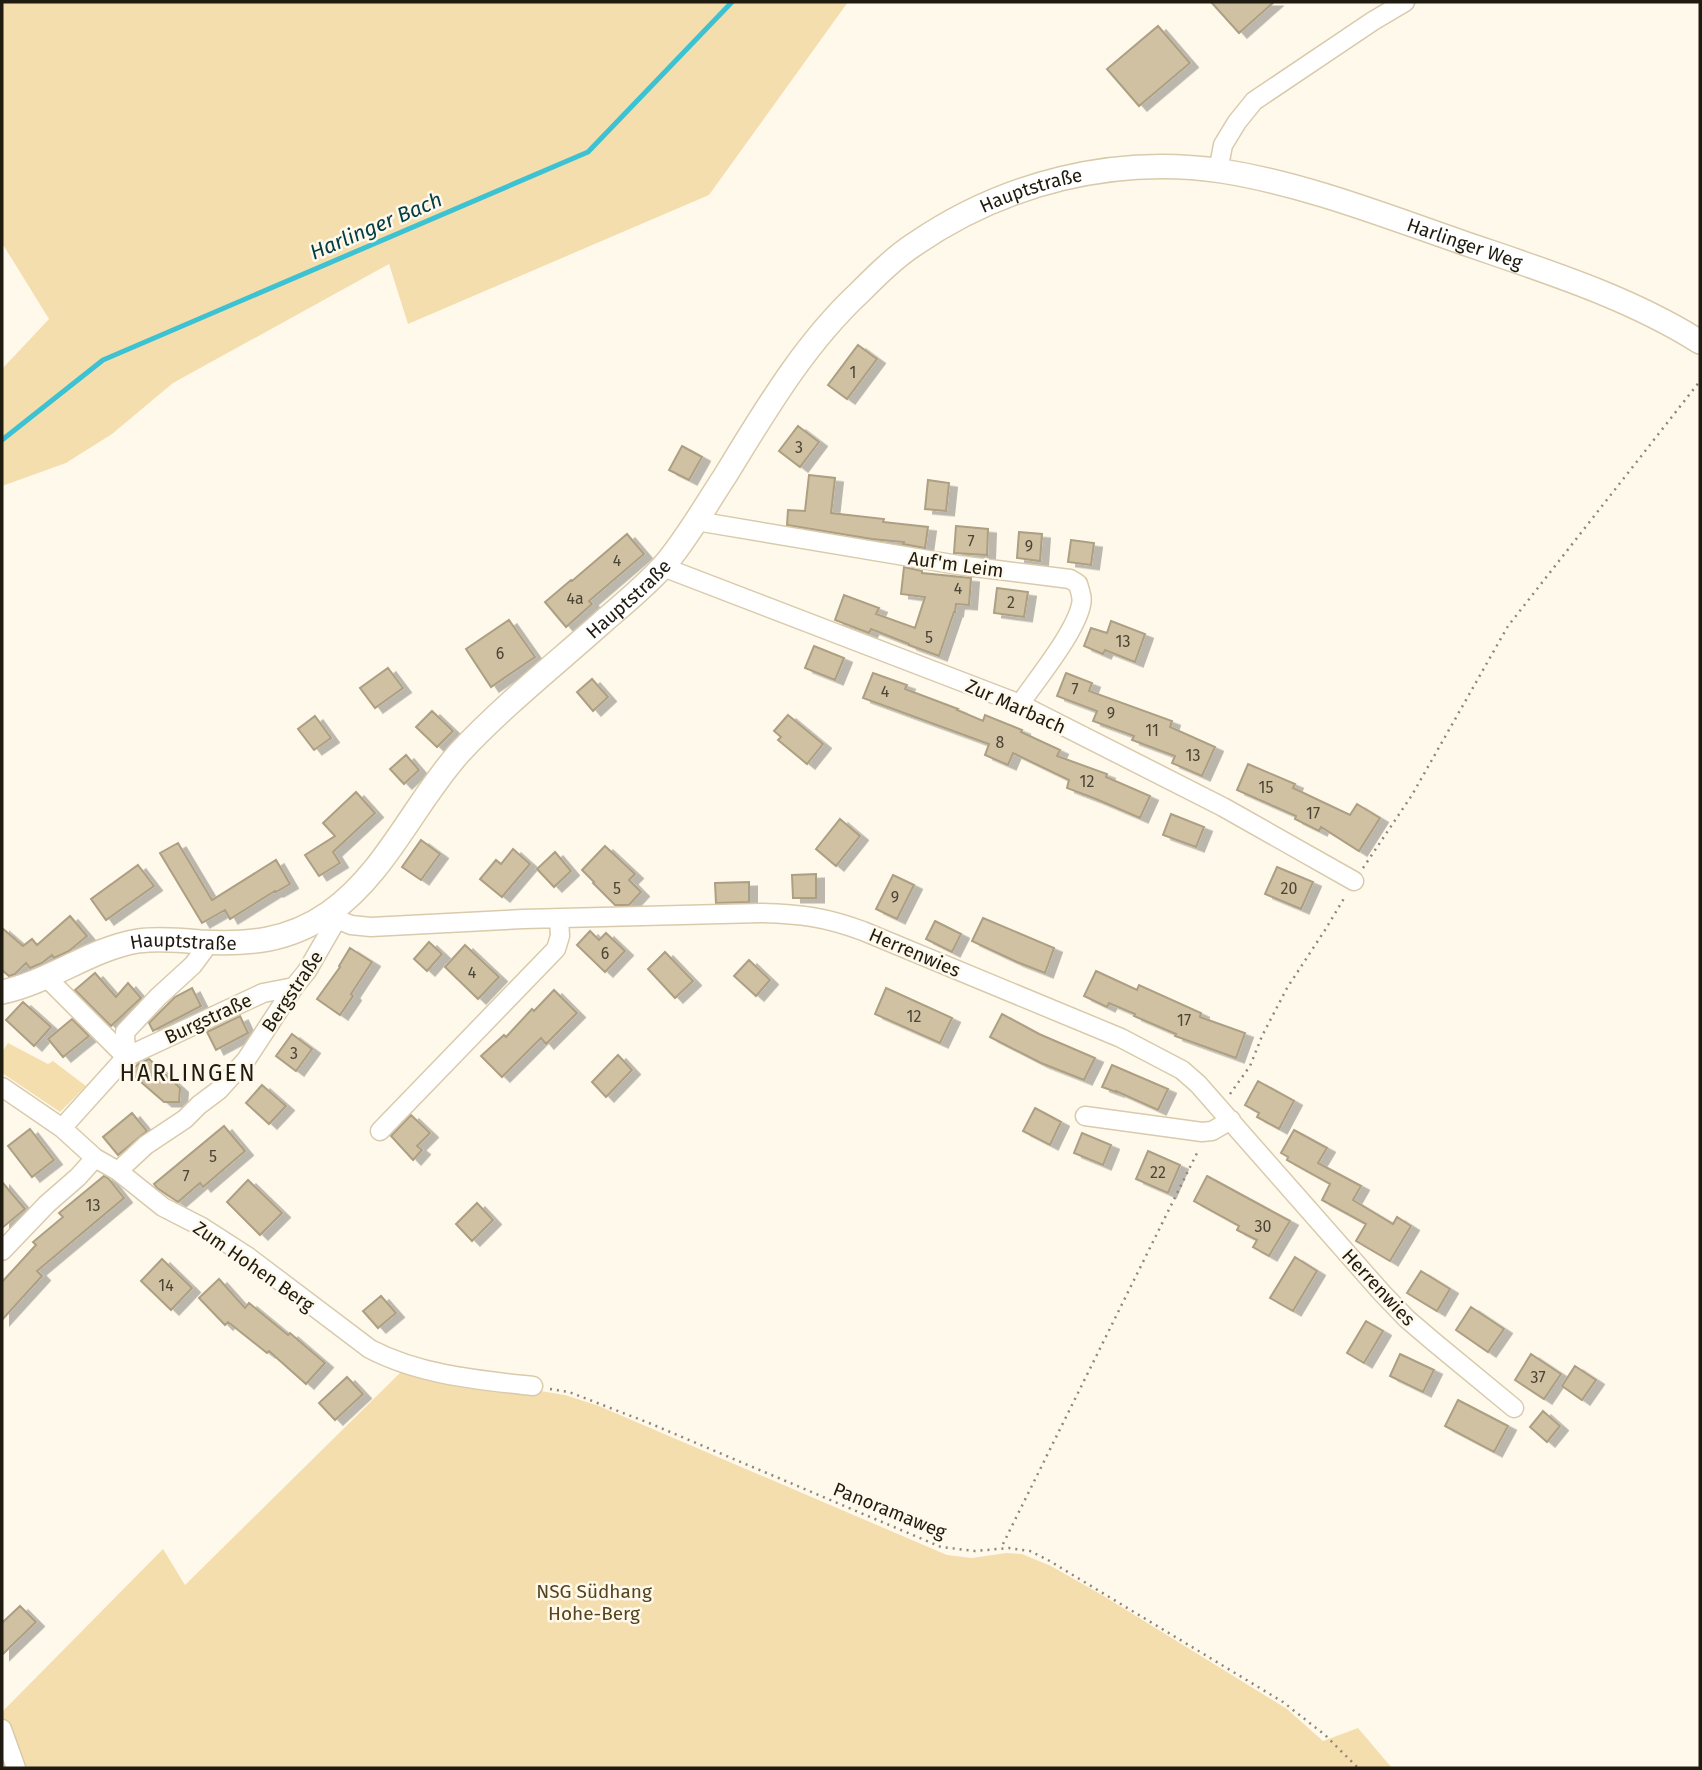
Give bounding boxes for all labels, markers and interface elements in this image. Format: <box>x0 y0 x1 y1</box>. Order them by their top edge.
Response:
street label: Hauptstraße <box>976 163 1084 218</box>
water label: Harlinger Bach <box>306 186 446 266</box>
street label: Harlinger Weg <box>1404 213 1526 274</box>
house number: 1 <box>850 363 856 382</box>
house number: 3 <box>795 438 803 457</box>
house number: 7 <box>967 532 975 551</box>
house number: 9 <box>1025 537 1033 556</box>
street label: Auf'm Leim <box>907 546 1005 583</box>
house number: 4 <box>613 551 622 570</box>
street label: Hauptstraße <box>581 555 676 643</box>
house number: 4 <box>954 579 963 598</box>
house number: 4a <box>566 589 584 608</box>
house number: 2 <box>1007 593 1015 612</box>
house number: 5 <box>925 628 933 647</box>
house number: 13 <box>1116 632 1130 651</box>
house number: 6 <box>496 644 504 663</box>
street label: Zur Marbach <box>962 674 1069 739</box>
house number: 7 <box>1071 680 1079 699</box>
house number: 4 <box>881 682 890 701</box>
house number: 9 <box>1107 704 1115 723</box>
house number: 11 <box>1145 721 1159 740</box>
house number: 8 <box>996 733 1005 752</box>
house number: 13 <box>1186 746 1200 765</box>
house number: 12 <box>1080 772 1094 791</box>
house number: 15 <box>1259 778 1273 797</box>
house number: 17 <box>1306 804 1320 823</box>
house number: 5 <box>613 879 621 898</box>
house number: 20 <box>1281 879 1297 898</box>
house number: 9 <box>891 888 899 907</box>
street label: Herrenwies <box>866 923 964 982</box>
street label: Hauptstraße <box>128 928 237 955</box>
house number: 6 <box>601 944 609 963</box>
street label: Bergstraße <box>257 946 328 1036</box>
house number: 4 <box>468 963 477 982</box>
street label: Burgstraße <box>161 988 256 1049</box>
house number: 12 <box>907 1007 921 1026</box>
house number: 17 <box>1177 1011 1191 1030</box>
house number: 3 <box>290 1044 298 1063</box>
district label: HARLINGEN <box>119 1059 257 1087</box>
house number: 5 <box>209 1147 217 1166</box>
house number: 22 <box>1150 1163 1166 1182</box>
house number: 7 <box>182 1167 190 1186</box>
house number: 13 <box>86 1196 100 1215</box>
street label: Zum Hohen Berg <box>189 1216 319 1317</box>
house number: 30 <box>1255 1217 1272 1236</box>
street label: Herrenwies <box>1337 1244 1420 1331</box>
house number: 14 <box>158 1276 174 1295</box>
house number: 37 <box>1530 1368 1546 1387</box>
street label: Panoramaweg <box>830 1477 950 1544</box>
park label: NSG Südhang Hohe-Berg <box>536 1580 652 1625</box>

